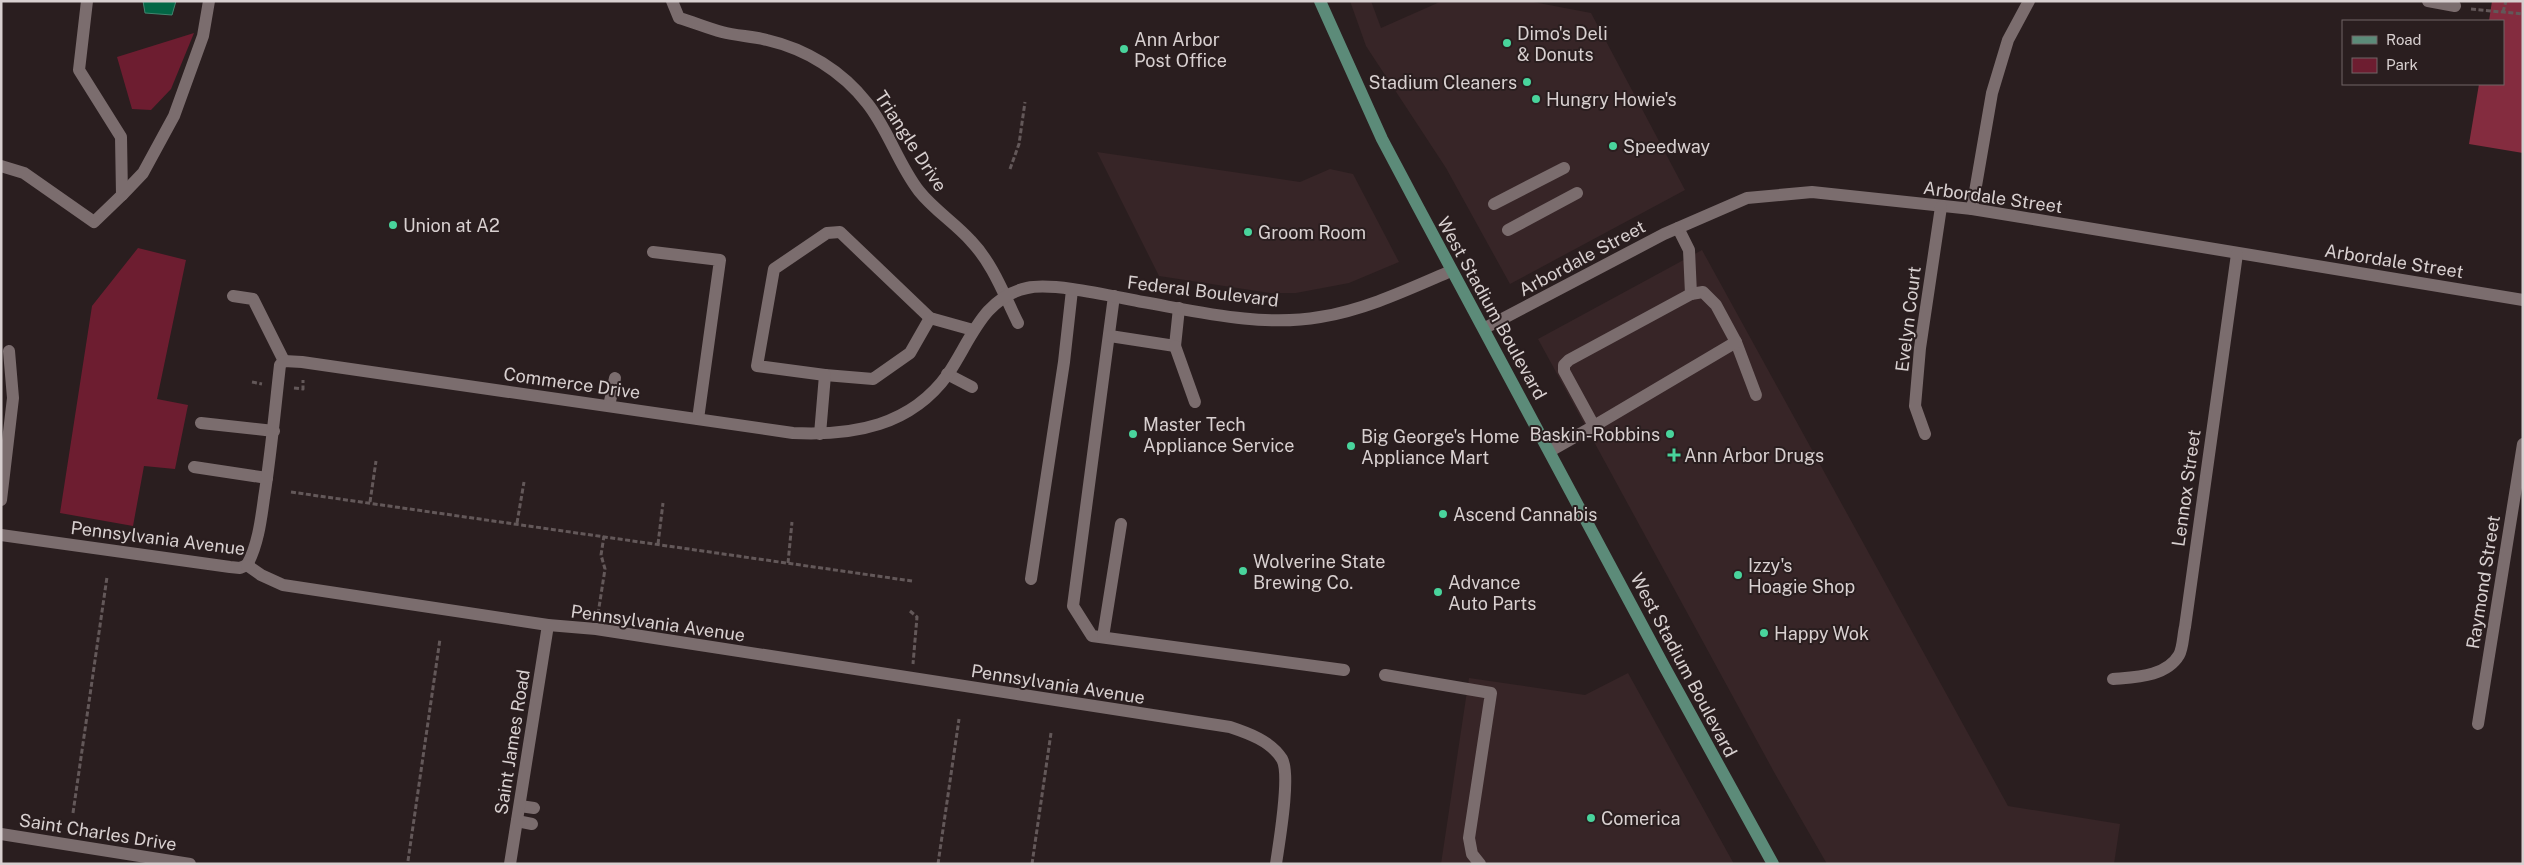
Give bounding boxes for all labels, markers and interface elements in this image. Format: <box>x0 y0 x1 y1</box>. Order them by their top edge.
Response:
legend <box>2342 20 2504 85</box>
place label: Dimo's Deli & Donuts <box>1517 23 1608 65</box>
place label: Ann Arbor Post Office <box>1134 29 1227 71</box>
text: Road <box>2386 31 2422 48</box>
marker: Dimo's Deli & Donuts <box>1501 37 1513 49</box>
marker: Ann Arbor Post Office <box>1118 43 1130 55</box>
text: Park <box>2386 56 2418 73</box>
place label: Stadium Cleaners <box>1368 72 1517 93</box>
marker: Stadium Cleaners <box>1521 76 1533 88</box>
street label: Triangle Drive <box>871 87 951 195</box>
place label: Hungry Howie's <box>1546 89 1677 110</box>
marker: Hungry Howie's <box>1530 93 1542 105</box>
place label: Speedway <box>1623 136 1710 157</box>
marker: Speedway <box>1607 140 1619 152</box>
street label: Arbordale Street <box>1922 177 2064 217</box>
street label: West Stadium Boulevard <box>1433 213 1551 403</box>
place label: Union at A2 <box>403 215 500 236</box>
street label: Arbordale Street <box>1515 216 1649 300</box>
marker: Union at A2 <box>387 219 399 231</box>
place label: Groom Room <box>1258 222 1366 243</box>
marker: Groom Room <box>1242 226 1254 238</box>
street label: Arbordale Street <box>2323 240 2465 282</box>
street label: Evelyn Court <box>1891 265 1925 373</box>
street label: Federal Boulevard <box>1126 271 1280 311</box>
street label: Commerce Drive <box>502 363 642 403</box>
place label: Master Tech Appliance Service <box>1143 414 1295 456</box>
place label: Baskin-Robbins <box>1530 424 1660 445</box>
place label: Big George's Home Appliance Mart <box>1361 426 1519 468</box>
marker: Master Tech Appliance Service <box>1127 428 1139 440</box>
marker: Baskin-Robbins <box>1664 428 1676 440</box>
street label: Lennox Street <box>2167 428 2205 548</box>
marker: Big George's Home Appliance Mart <box>1345 440 1357 452</box>
place label: Ann Arbor Drugs <box>1684 445 1824 466</box>
marker: Ann Arbor Drugs <box>1668 449 1680 461</box>
place label: Ascend Cannabis <box>1453 504 1597 525</box>
marker: Ascend Cannabis <box>1437 508 1449 520</box>
street label: Raymond Street <box>2462 514 2504 650</box>
street label: Pennsylvania Avenue <box>69 517 247 559</box>
place label: Wolverine State Brewing Co. <box>1253 551 1385 593</box>
place label: Izzy's Hoagie Shop <box>1748 555 1855 597</box>
marker: Wolverine State Brewing Co. <box>1237 565 1249 577</box>
street label: West Stadium Boulevard <box>1626 569 1742 761</box>
marker: Izzy's Hoagie Shop <box>1732 569 1744 581</box>
place label: Advance Auto Parts <box>1448 572 1536 614</box>
marker: Advance Auto Parts <box>1432 586 1444 598</box>
street label: Pennsylvania Avenue <box>569 600 747 646</box>
place label: Happy Wok <box>1774 623 1869 644</box>
marker: Happy Wok <box>1758 627 1770 639</box>
street label: Pennsylvania Avenue <box>970 660 1146 708</box>
street label: Saint James Road <box>490 668 534 816</box>
place label: Comerica <box>1601 808 1680 829</box>
street label: Saint Charles Drive <box>18 809 178 855</box>
marker: Comerica <box>1585 812 1597 824</box>

